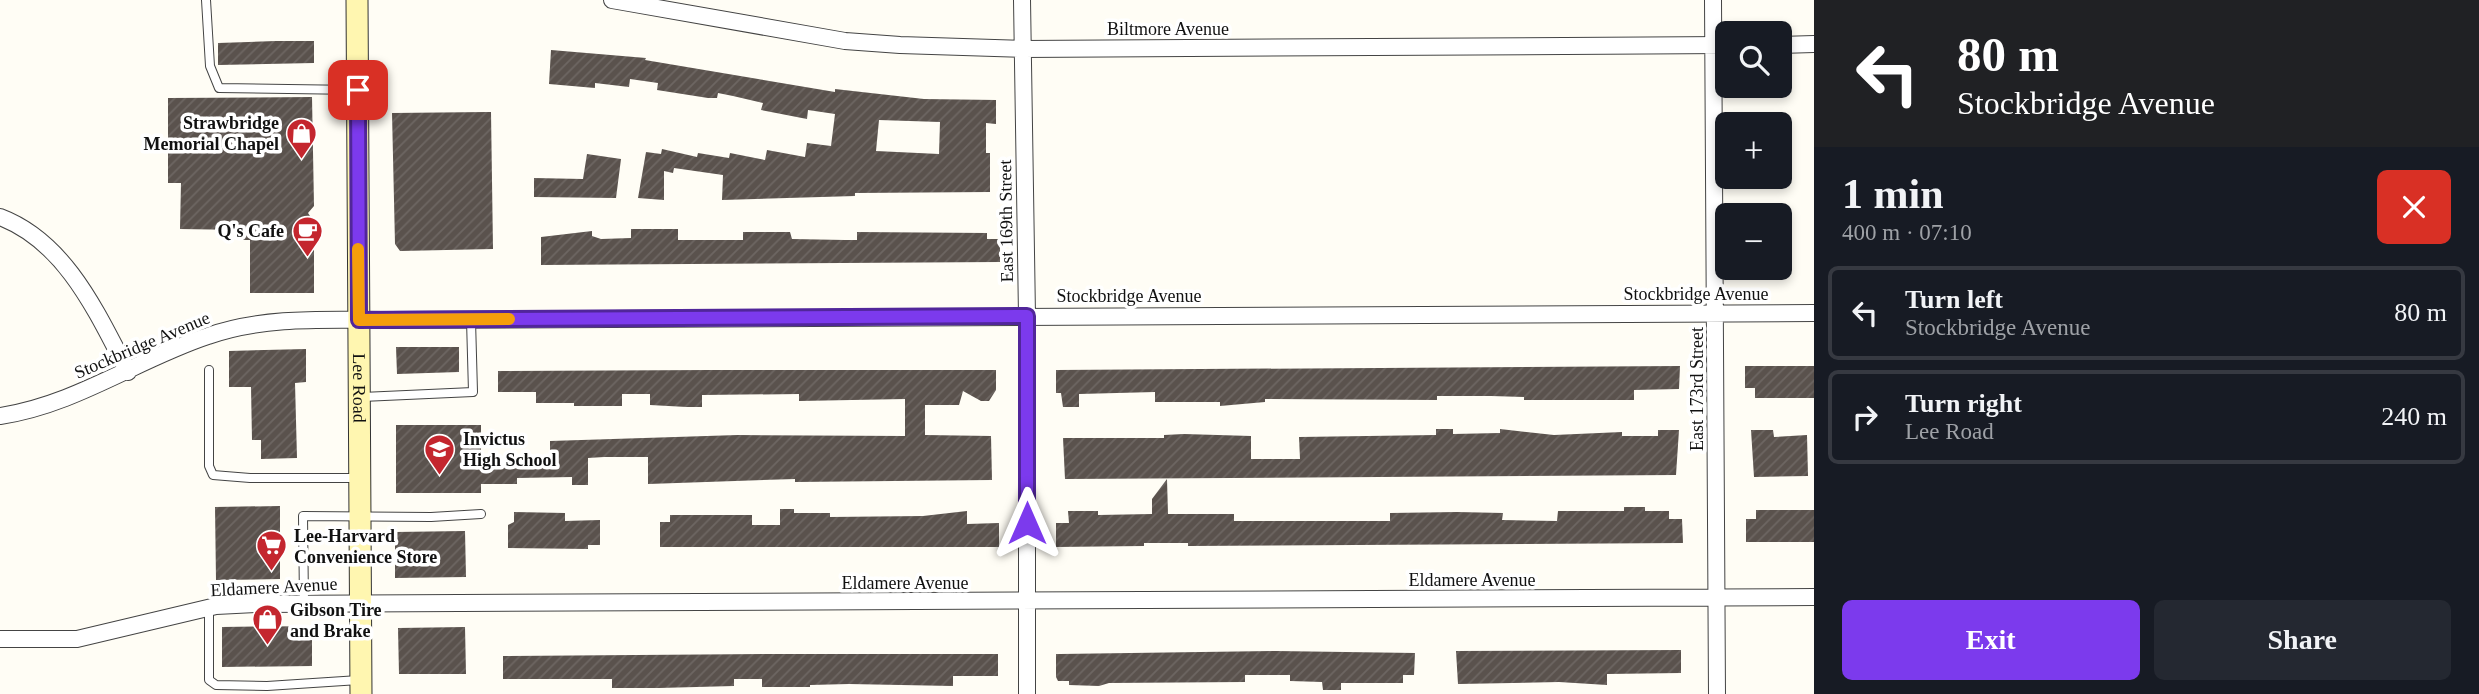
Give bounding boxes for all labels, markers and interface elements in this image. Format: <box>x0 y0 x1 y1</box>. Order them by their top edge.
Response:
street label: Biltmore Avenue <box>1107 19 1229 39</box>
map controls <box>1715 21 1792 280</box>
button: search <box>1715 21 1792 98</box>
text: 80 m <box>1957 27 2059 82</box>
icon: left <box>1842 28 1933 119</box>
pin <box>328 60 388 120</box>
icon: arrive <box>339 71 377 109</box>
text: Stockbridge Avenue <box>1957 85 2215 121</box>
button: + <box>1715 112 1792 189</box>
place label: Strawbridge Memorial Chapel <box>144 113 279 154</box>
shop icon: Strawbridge Memorial Chapel <box>285 116 319 160</box>
street label: East 169th Street <box>995 159 1017 283</box>
button: close <box>2377 170 2451 244</box>
text: 1 min <box>1842 171 1944 217</box>
button: − <box>1715 203 1792 280</box>
cafe icon: Q's Cafe <box>290 214 324 258</box>
text: 400 m · 07:10 <box>1842 220 1972 245</box>
place label: Q's Cafe <box>218 221 284 241</box>
street label: Stockbridge Avenue <box>1623 284 1769 304</box>
text: Turn left <box>1905 285 2003 314</box>
street label: Stockbridge Avenue <box>1056 286 1202 306</box>
icon: left <box>1846 294 1884 332</box>
text: 80 m <box>2394 298 2447 327</box>
street label: Stockbridge Avenue <box>71 307 213 383</box>
text: Stockbridge Avenue <box>1905 315 2090 340</box>
street label: East 173rd Street <box>1687 327 1707 451</box>
street label: Lee Road <box>349 353 369 423</box>
text: Turn right <box>1905 389 2022 418</box>
icon: right <box>1846 398 1884 436</box>
text: 240 m <box>2381 402 2447 431</box>
text: Lee Road <box>1905 419 1994 444</box>
place label: Invictus High School <box>463 429 557 470</box>
school or university icon: Invictus High School <box>423 432 457 476</box>
position arrow <box>990 486 1064 560</box>
place label: Lee-Harvard Convenience Store <box>294 526 437 567</box>
supermarket icon: Lee-Harvard Convenience Store <box>254 529 288 573</box>
street label: Eldamere Avenue <box>1408 570 1536 590</box>
street label: Eldamere Avenue <box>841 573 969 593</box>
street label: Eldamere Avenue <box>210 574 338 600</box>
place label: Gibson Tire and Brake <box>290 600 382 641</box>
button: Exit <box>1842 600 2140 680</box>
button: Share <box>2154 600 2451 680</box>
shop icon: Gibson Tire and Brake <box>250 603 284 647</box>

